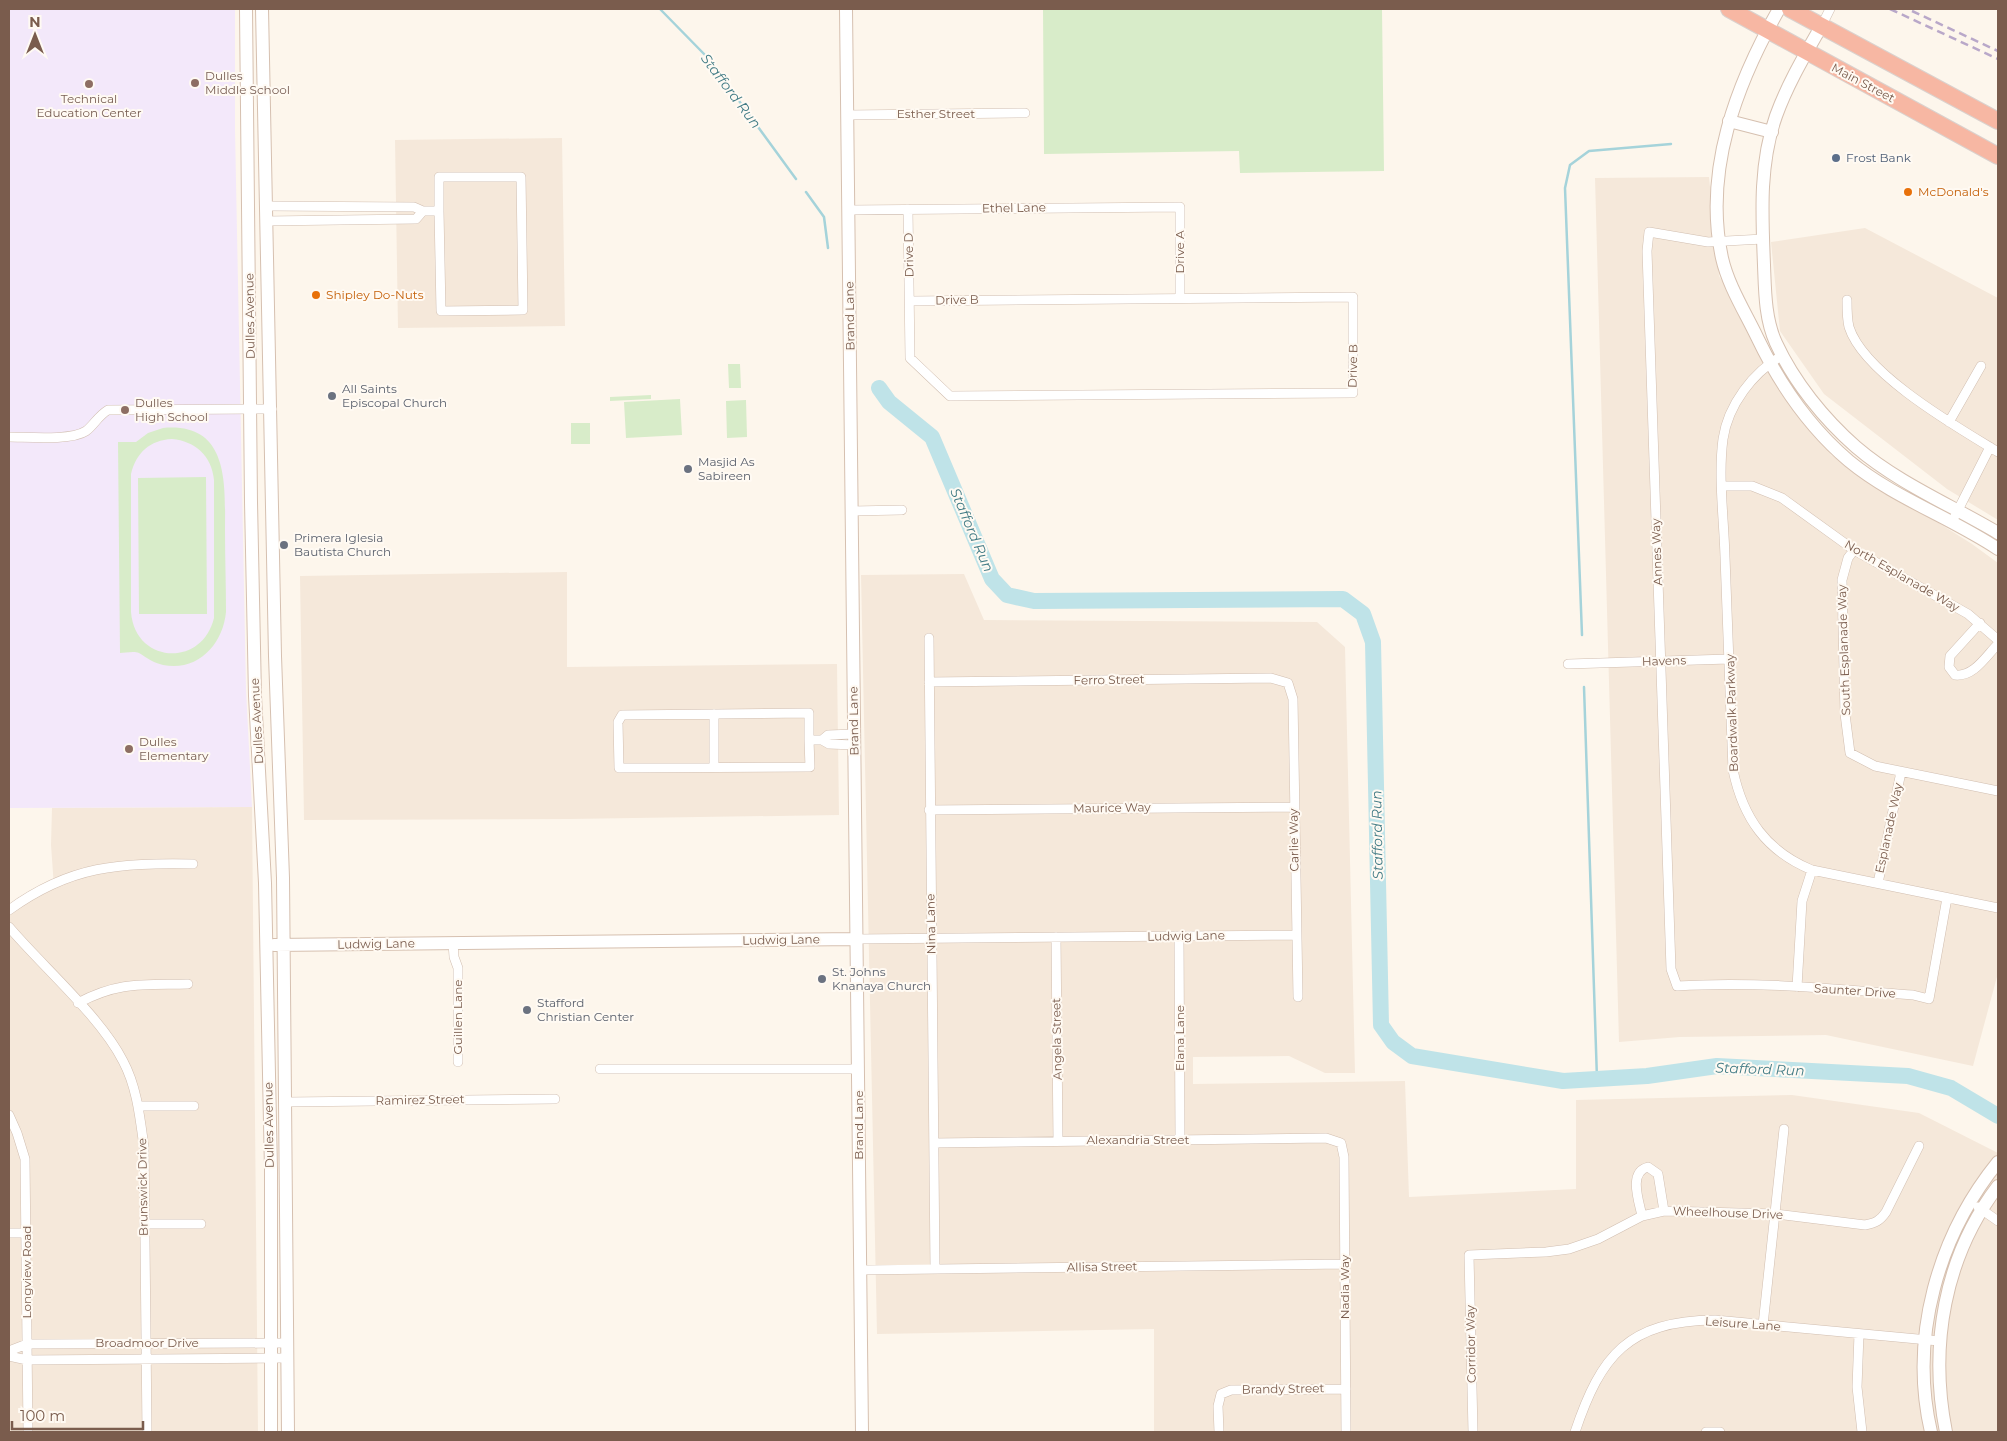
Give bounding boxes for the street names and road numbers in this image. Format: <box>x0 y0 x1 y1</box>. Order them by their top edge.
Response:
street label: Main Street <box>1829 60 1897 106</box>
street label: Esther Street <box>897 106 975 121</box>
street label: Ethel Lane <box>982 199 1046 216</box>
street label: Drive A <box>1172 230 1187 274</box>
street label: Drive D <box>901 233 916 277</box>
street label: Dulles Avenue <box>241 273 258 359</box>
street label: Brand Lane <box>841 281 858 351</box>
street label: Drive B <box>935 292 979 307</box>
street label: Drive B <box>1345 344 1360 388</box>
street label: Annes Way <box>1648 518 1665 586</box>
street label: North Esplanade Way <box>1842 536 1963 615</box>
street label: South Esplanade Way <box>1834 584 1853 716</box>
street label: Havens <box>1642 652 1686 669</box>
street label: Boardwalk Parkway <box>1722 653 1741 772</box>
street label: Ferro Street <box>1073 671 1145 688</box>
street label: Dulles Avenue <box>247 678 266 764</box>
street label: Brand Lane <box>845 686 862 756</box>
street label: Esplanade Way <box>1872 781 1906 874</box>
street label: Maurice Way <box>1073 799 1151 816</box>
street label: Carlie Way <box>1285 808 1302 872</box>
street label: Nina Lane <box>922 893 939 955</box>
street label: Ludwig Lane <box>1147 927 1225 944</box>
street label: Ludwig Lane <box>742 931 820 948</box>
street label: Ludwig Lane <box>337 935 415 952</box>
street label: Guillen Lane <box>450 979 465 1055</box>
street label: Saunter Drive <box>1814 980 1896 1001</box>
street label: Angela Street <box>1048 998 1065 1080</box>
street label: Elana Lane <box>1172 1005 1187 1071</box>
street label: Dulles Avenue <box>260 1082 277 1168</box>
street label: Brand Lane <box>851 1090 866 1160</box>
street label: Ramirez Street <box>375 1091 465 1108</box>
street label: Alexandria Street <box>1087 1132 1190 1147</box>
street label: Brunswick Drive <box>134 1138 151 1236</box>
street label: Wheelhouse Drive <box>1673 1203 1783 1222</box>
street label: Longview Road <box>19 1226 34 1318</box>
street label: Nadia Way <box>1337 1254 1352 1319</box>
street label: Allisa Street <box>1067 1258 1138 1275</box>
street label: Corridor Way <box>1462 1304 1479 1383</box>
street label: Leisure Lane <box>1705 1313 1781 1334</box>
street label: Broadmoor Drive <box>95 1335 199 1350</box>
street label: Brandy Street <box>1242 1380 1325 1397</box>

